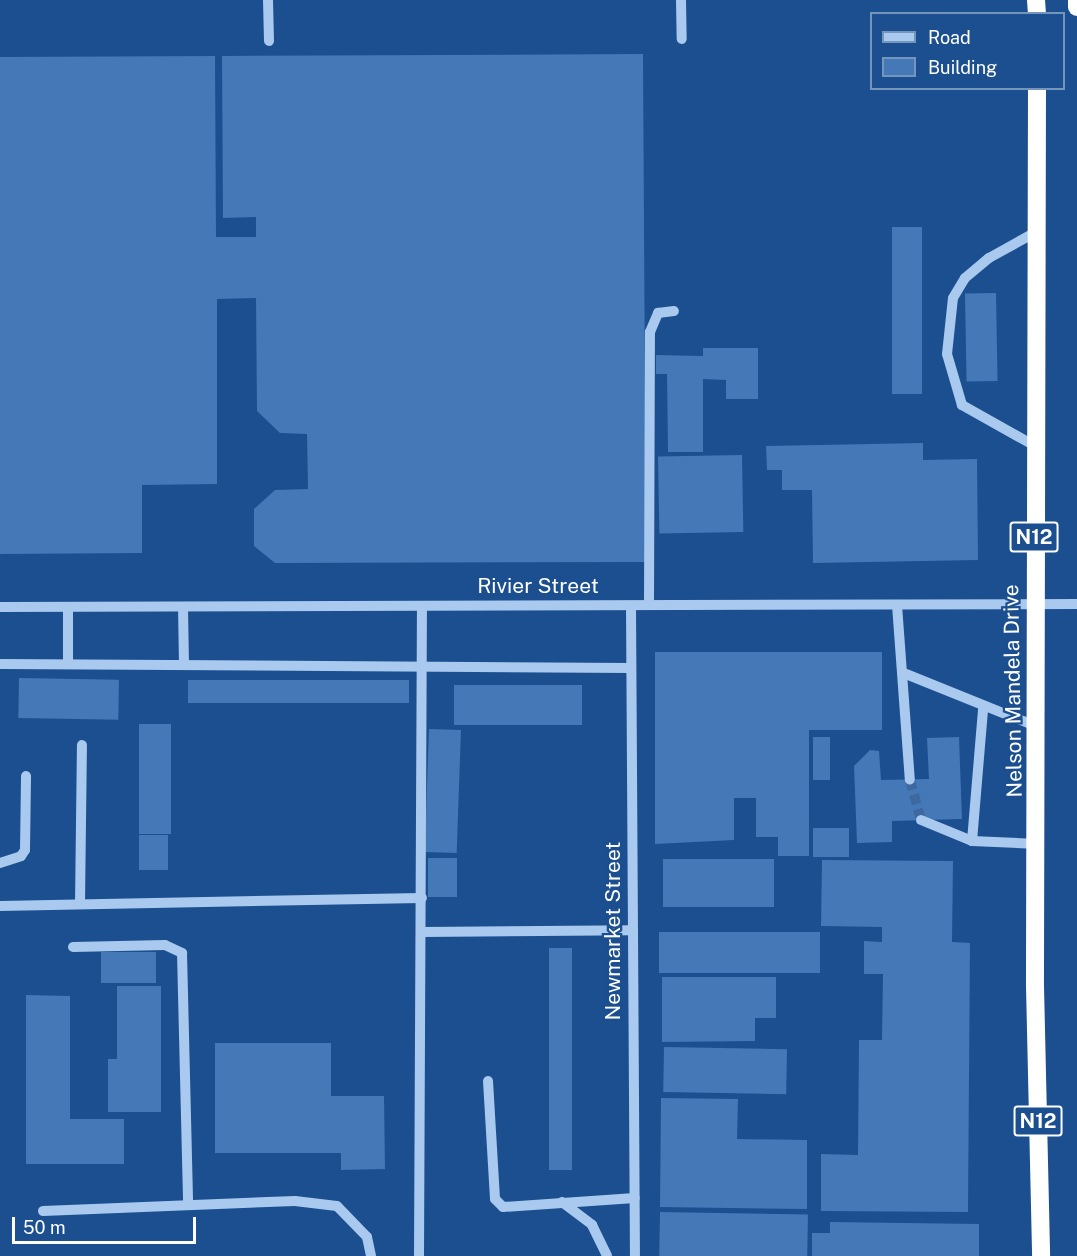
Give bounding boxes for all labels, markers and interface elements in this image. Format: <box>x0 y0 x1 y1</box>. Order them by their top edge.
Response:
legend <box>870 12 1065 90</box>
text: Road <box>928 27 971 48</box>
text: Building <box>928 57 997 78</box>
road number: N12 <box>1008 520 1060 554</box>
street label: Rivier Street <box>477 573 599 599</box>
street label: Nelson Mandela Drive <box>999 584 1027 798</box>
street label: Newmarket Street <box>600 841 626 1021</box>
road number: N12 <box>1012 1104 1064 1138</box>
scale bar <box>15 1205 200 1243</box>
text: 50 m <box>23 1217 66 1238</box>

